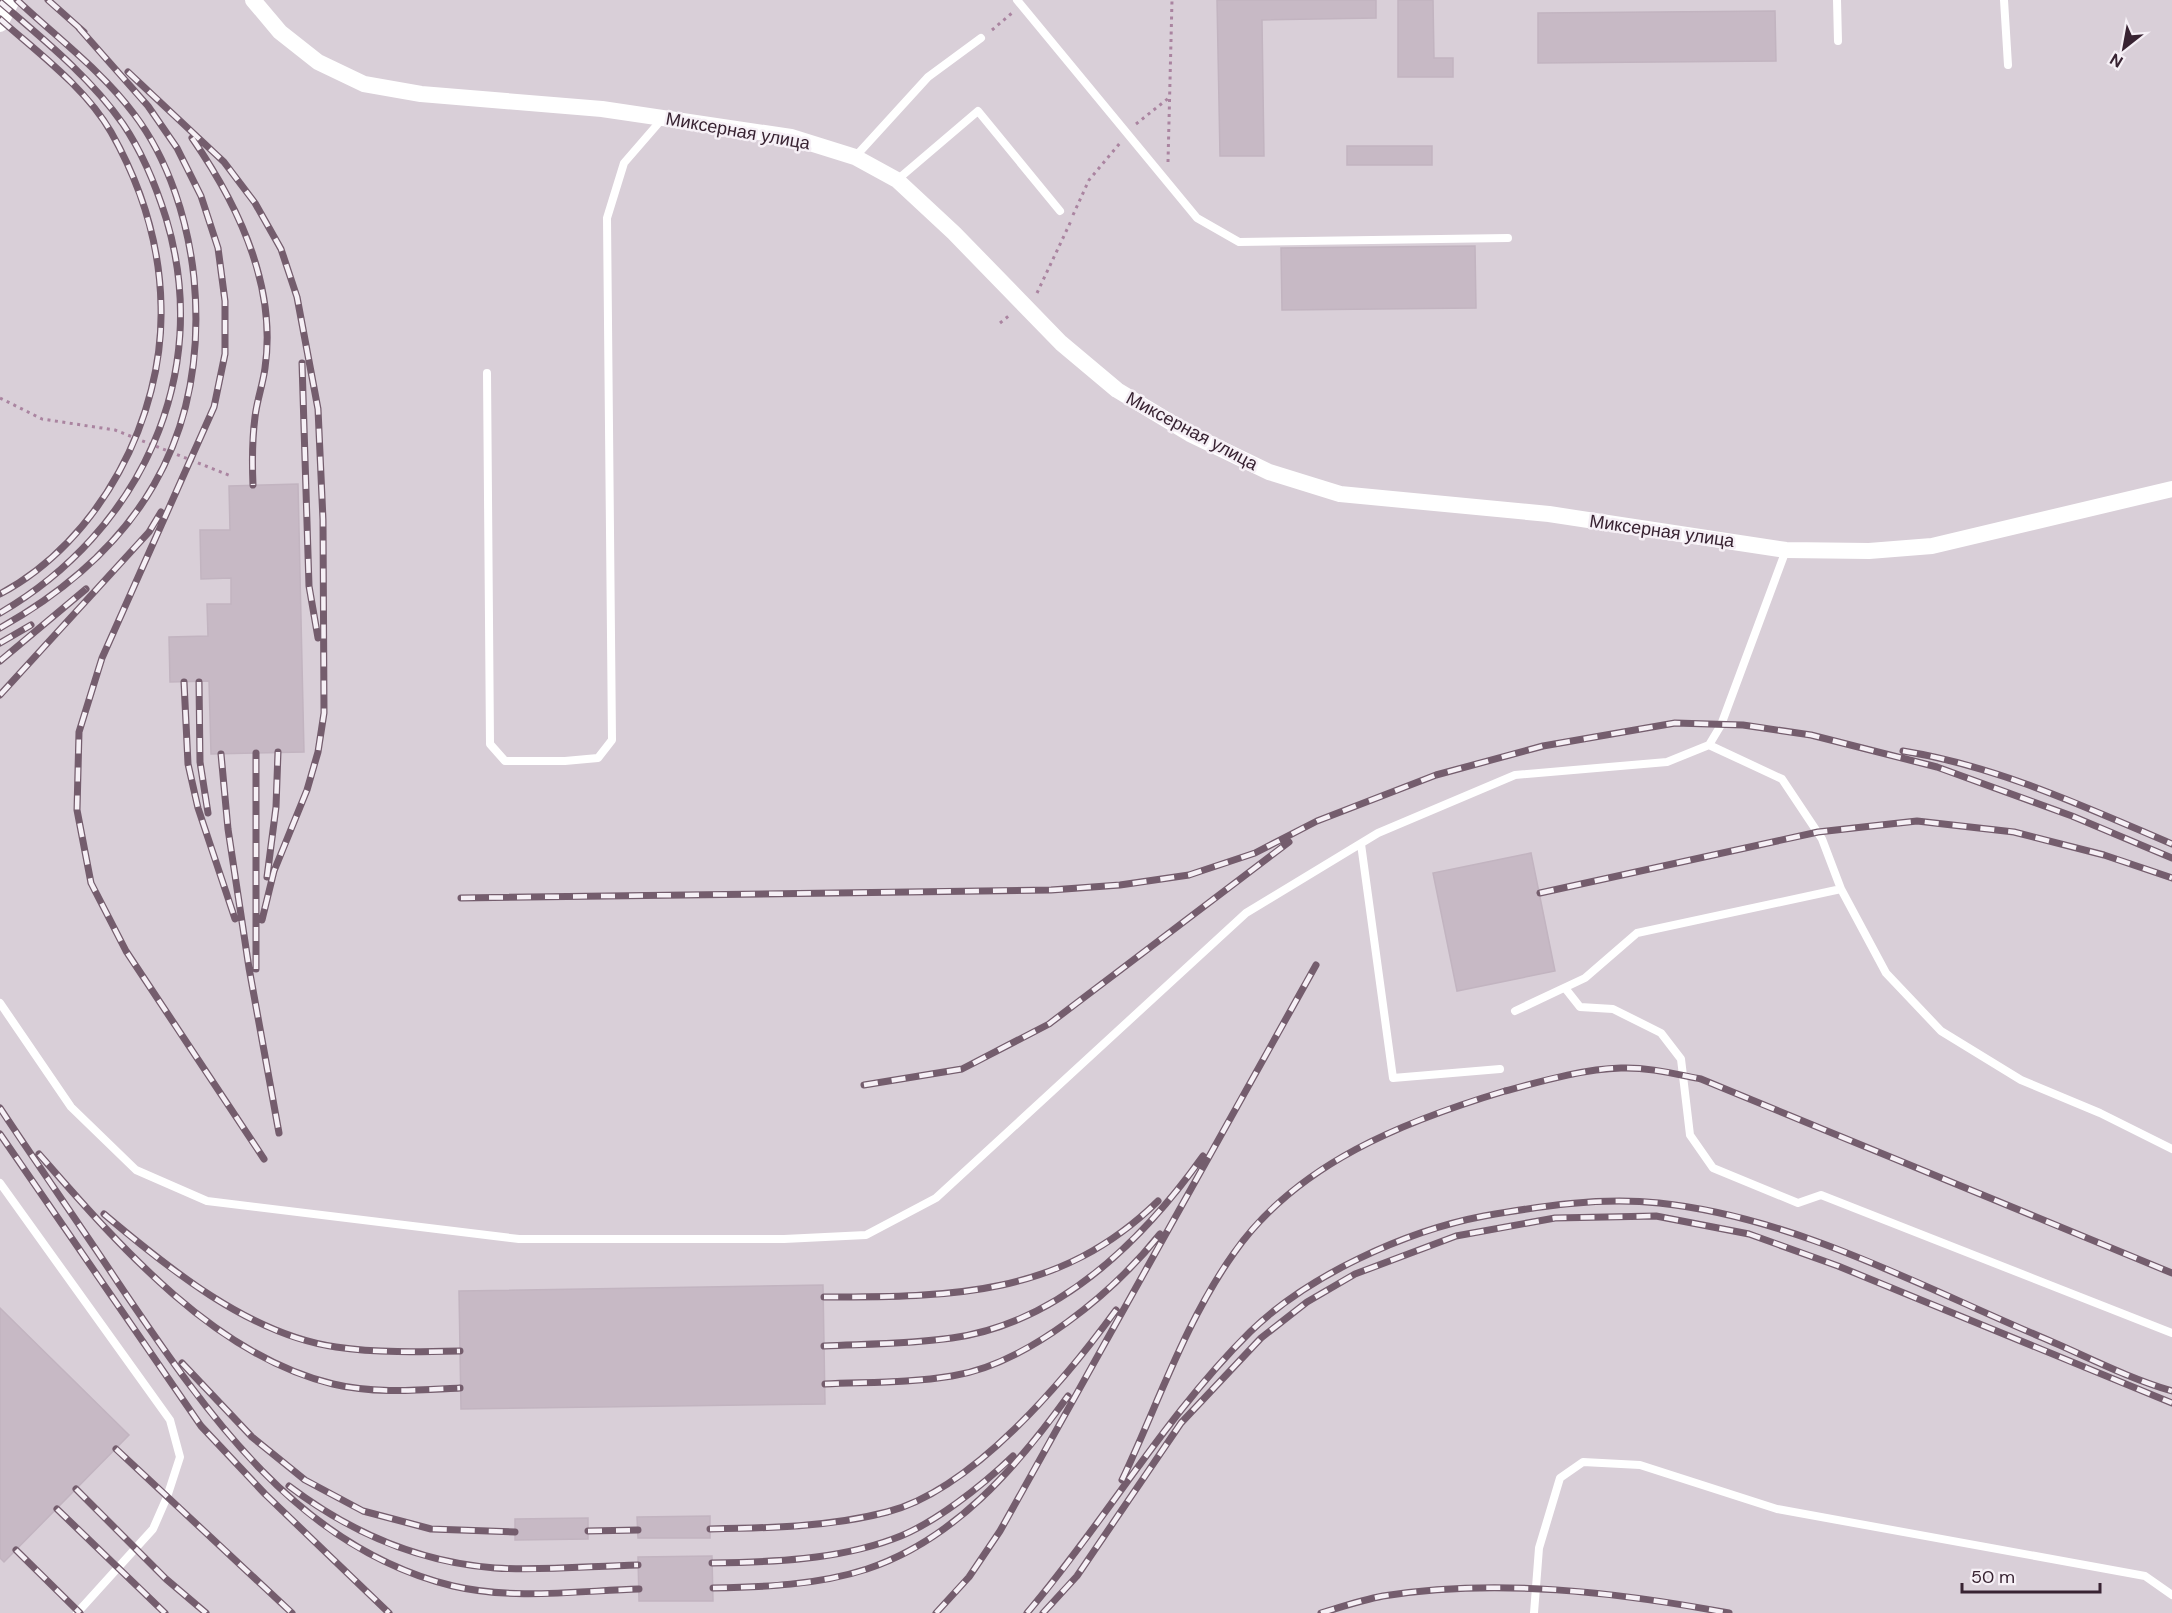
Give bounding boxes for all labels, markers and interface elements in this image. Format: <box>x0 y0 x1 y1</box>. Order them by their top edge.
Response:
north arrow <box>2094 18 2154 78</box>
text: N <box>2106 48 2127 72</box>
street label: Миксерная улица <box>664 106 813 156</box>
street label: Миксерная улица <box>1122 386 1263 476</box>
street label: Миксерная улица <box>1588 509 1737 553</box>
scale bar <box>1962 1556 2100 1594</box>
text: 50 m <box>1971 1565 2015 1589</box>

